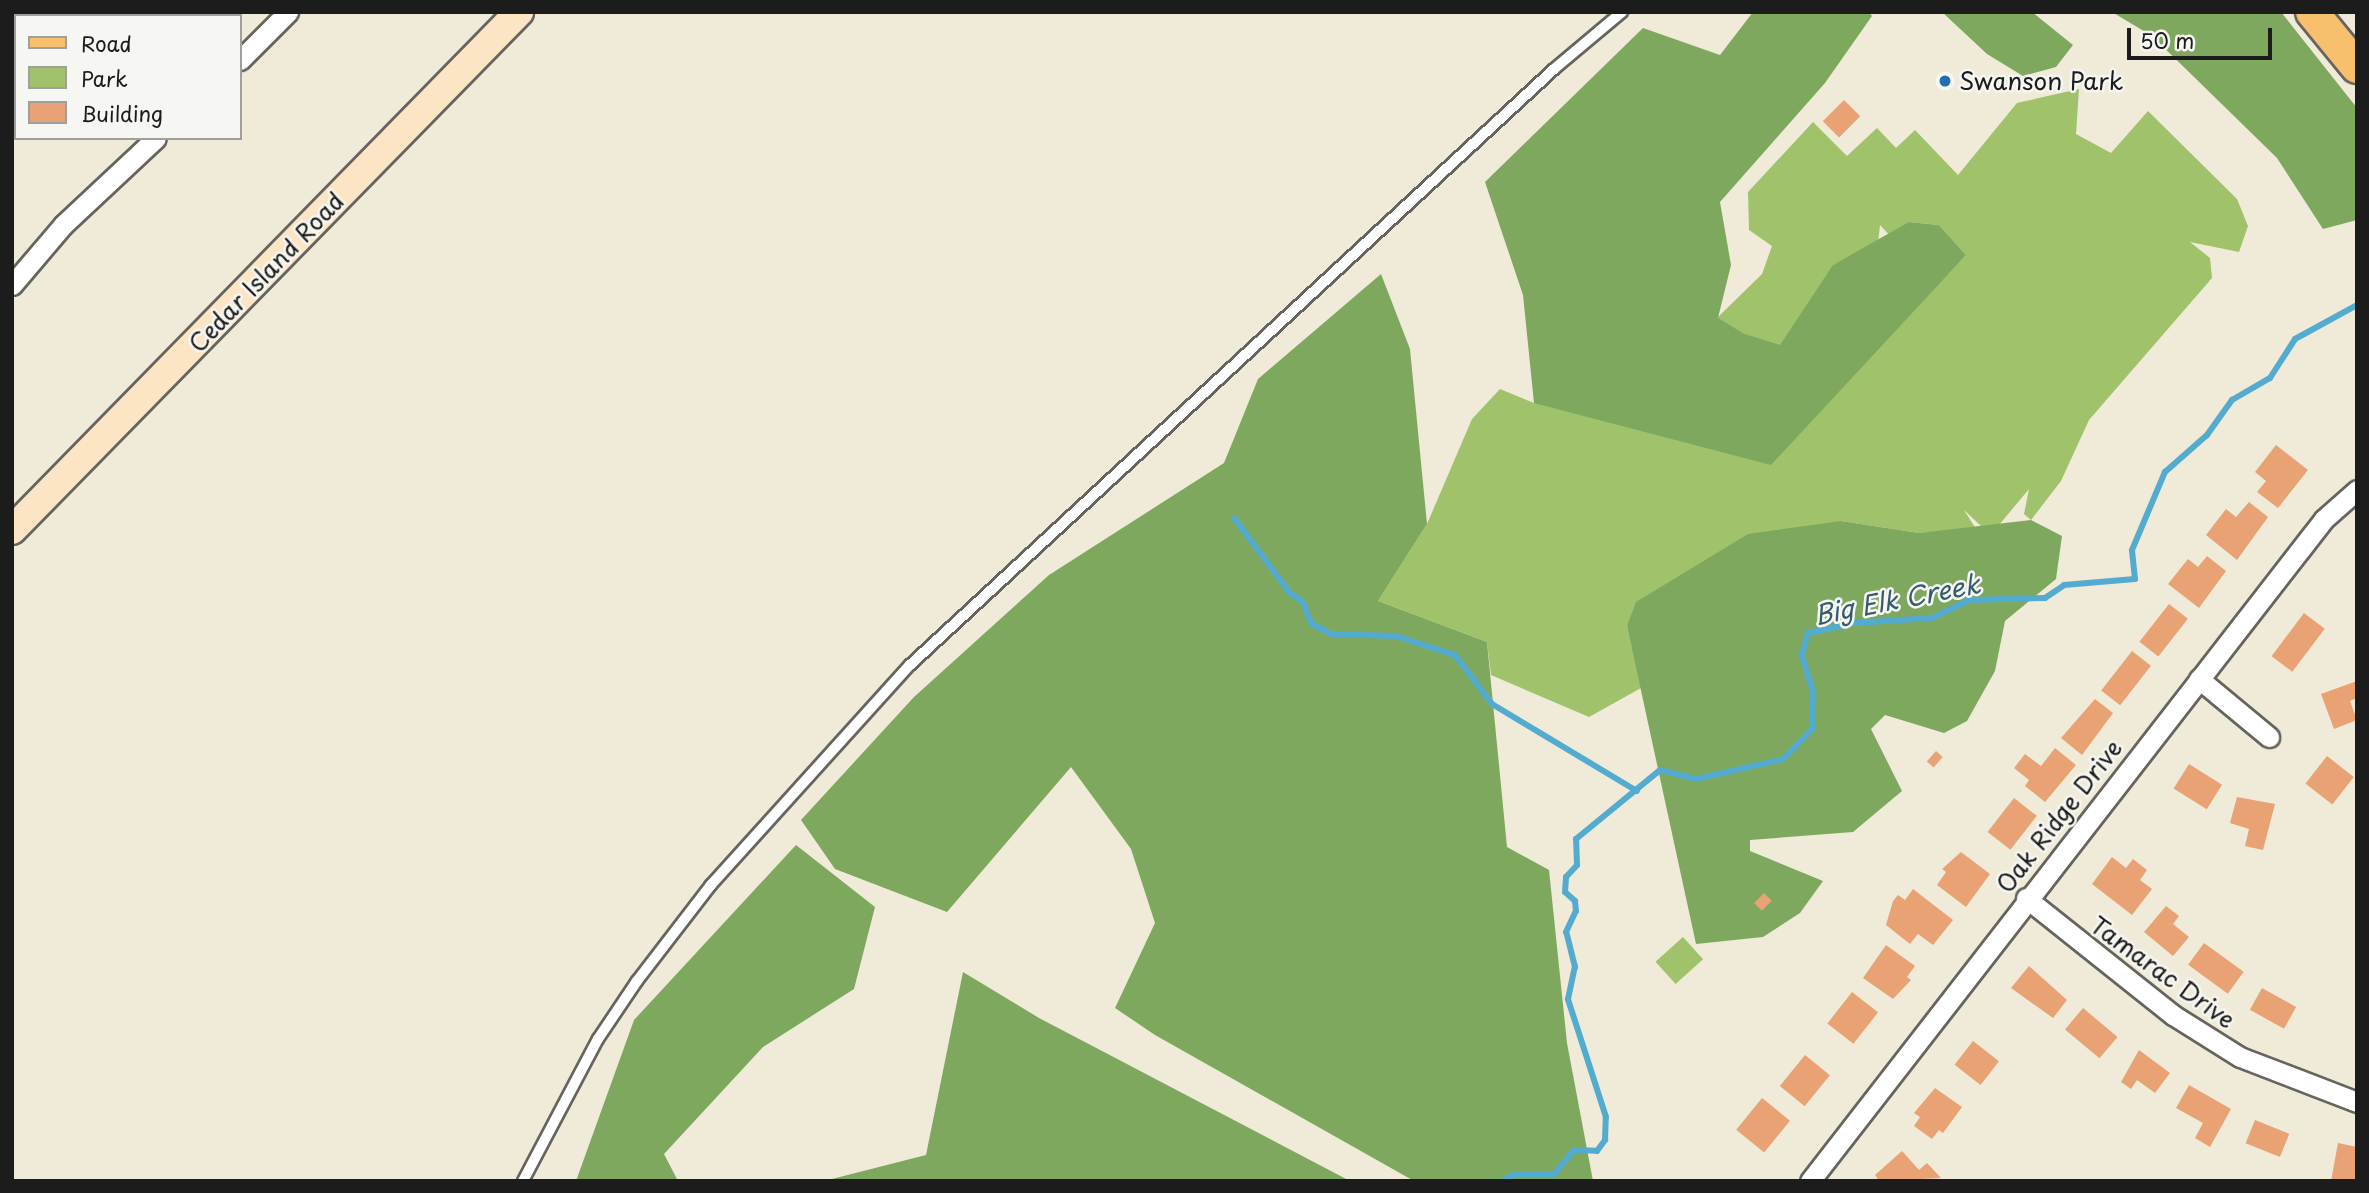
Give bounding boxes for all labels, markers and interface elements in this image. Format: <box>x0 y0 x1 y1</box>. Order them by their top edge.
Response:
legend <box>14 14 242 140</box>
scale bar <box>2131 14 2276 58</box>
text: 50 m <box>2140 24 2194 56</box>
text: Road <box>81 27 132 59</box>
text: Park <box>81 62 128 94</box>
place label: Swanson Park <box>1959 67 2122 95</box>
marker: Swanson Park <box>1937 73 1953 89</box>
text: Building <box>81 97 163 129</box>
street label: Cedar Island Road <box>182 186 350 358</box>
water label: Big Elk Creek <box>1810 567 1984 631</box>
street label: Oak Ridge Drive <box>1989 733 2129 899</box>
street label: Tamarac Drive <box>2085 910 2241 1034</box>

